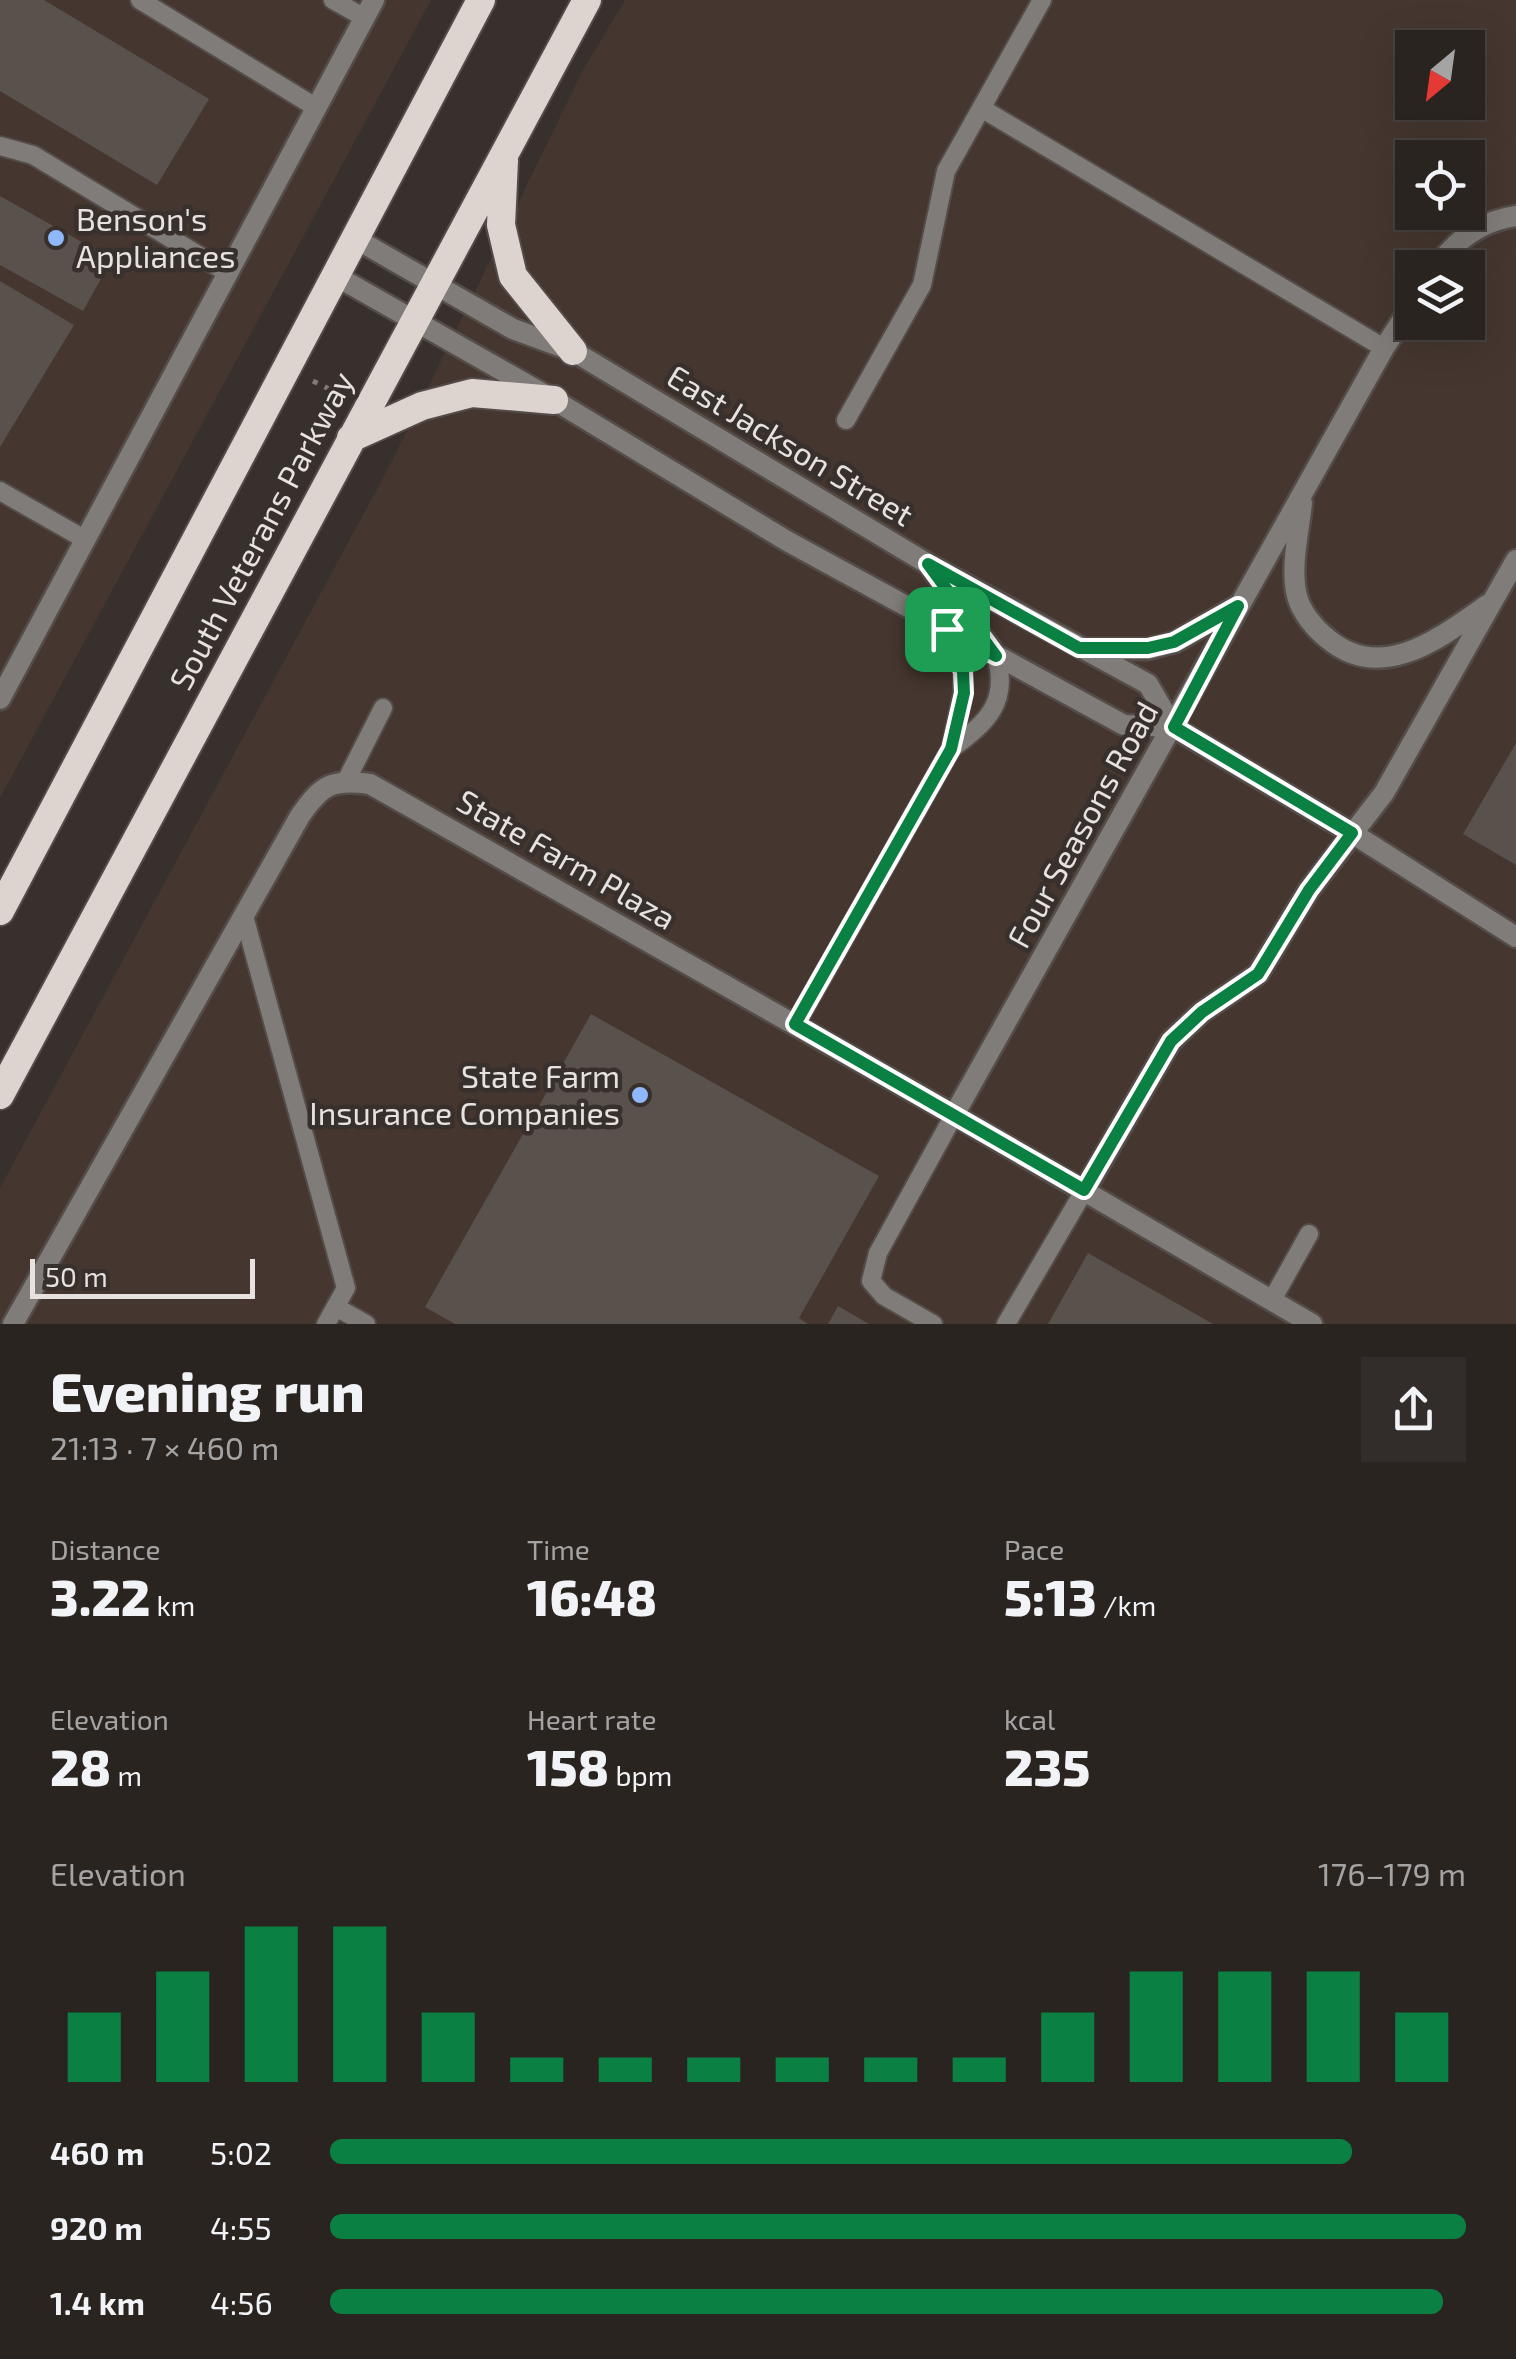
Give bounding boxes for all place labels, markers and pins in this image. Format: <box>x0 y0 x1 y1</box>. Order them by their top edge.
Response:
place label: Benson's Appliances <box>76 199 235 274</box>
marker: Benson's Appliances <box>45 227 67 249</box>
pin <box>905 587 990 672</box>
place label: State Farm Insurance Companies <box>309 1056 620 1131</box>
marker: State Farm Insurance Companies <box>629 1084 651 1106</box>

